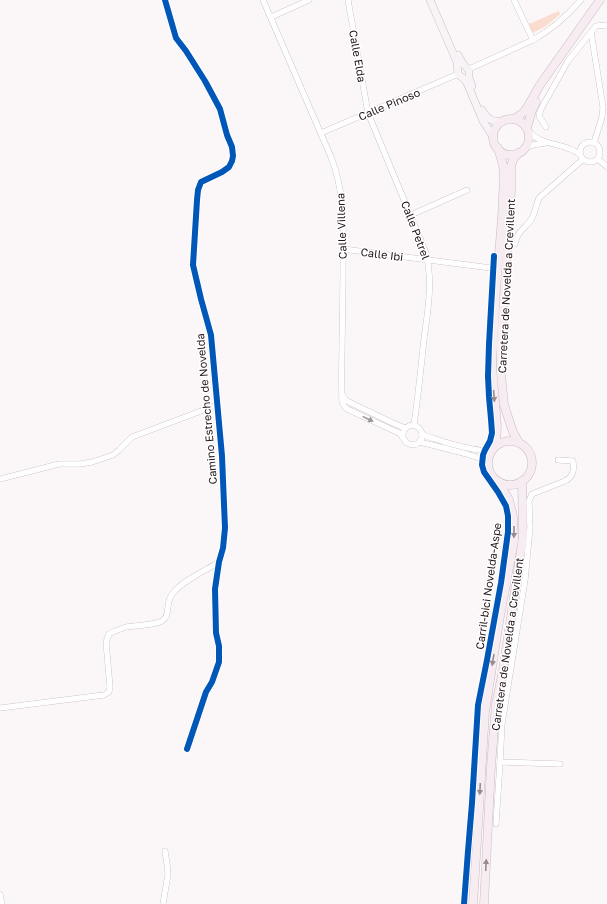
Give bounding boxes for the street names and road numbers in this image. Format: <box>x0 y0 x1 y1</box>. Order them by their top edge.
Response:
street label: Calle Elda <box>347 29 369 83</box>
street label: Calle Pinoso <box>356 85 422 123</box>
street label: Calle Villena <box>333 193 349 259</box>
street label: Carretera de Novelda a Crevillent <box>495 198 517 374</box>
street label: Calle Petrel <box>399 199 433 262</box>
street label: Calle Ibi <box>360 245 404 263</box>
street label: Camino Estrecho de Novelda <box>193 333 219 485</box>
street label: Carril-bici Novelda-Aspe <box>473 522 503 650</box>
street label: Carretera de Novelda a Crevillent <box>488 557 526 731</box>

